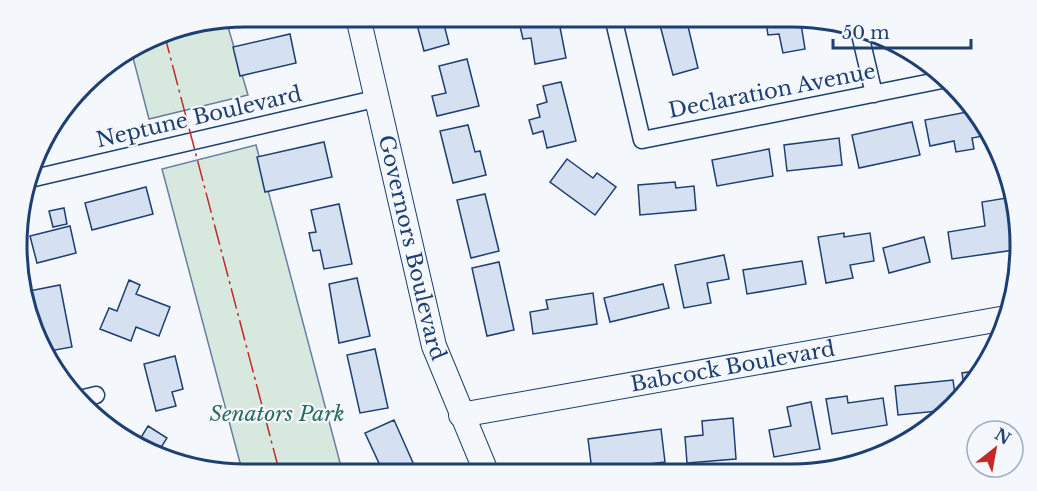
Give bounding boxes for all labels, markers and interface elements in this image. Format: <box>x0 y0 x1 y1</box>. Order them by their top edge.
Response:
scale bar <box>833 12 971 50</box>
text: 50 m <box>842 22 890 44</box>
street label: Declaration Avenue <box>666 58 878 124</box>
street label: Neptune Boulevard <box>94 81 304 153</box>
street label: Governors Boulevard <box>373 133 452 365</box>
street label: Babcock Boulevard <box>628 336 837 398</box>
park label: Senators Park <box>209 401 345 427</box>
north arrow <box>965 419 1025 479</box>
text: N <box>991 424 1014 449</box>

